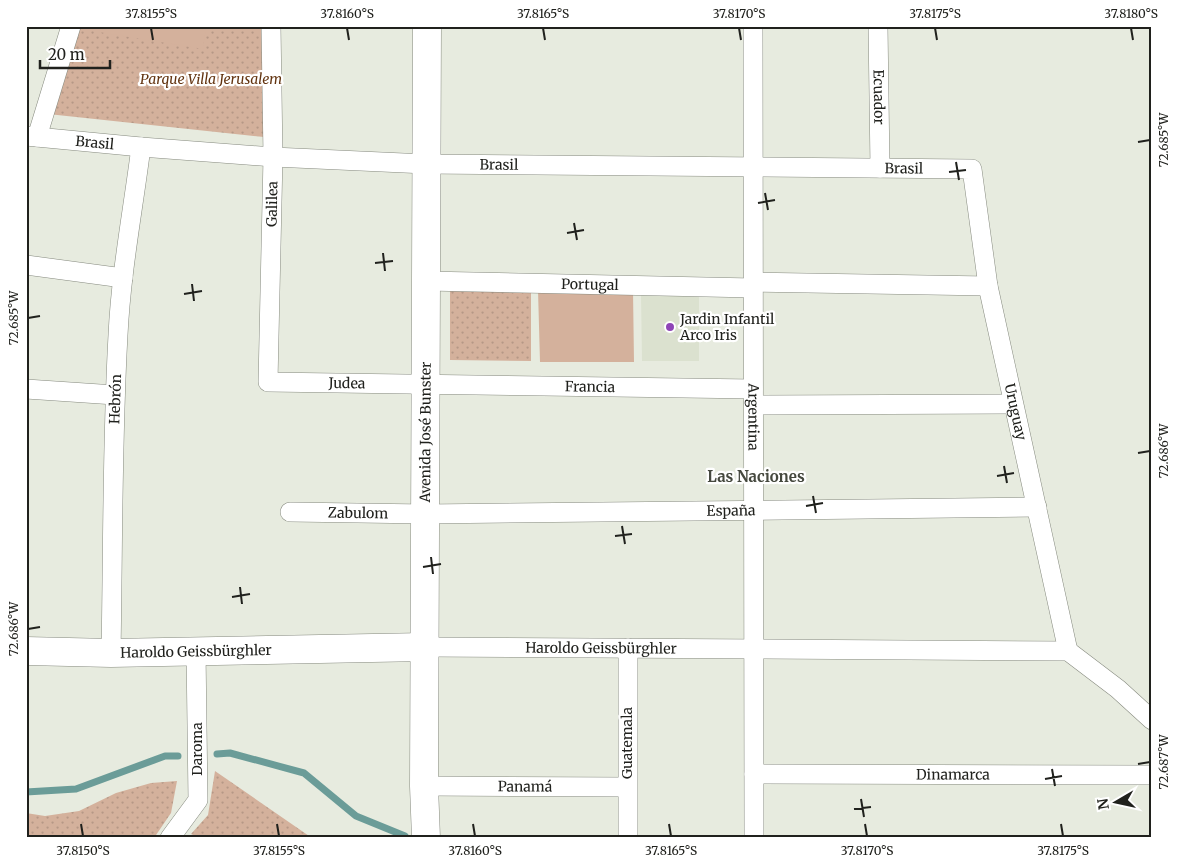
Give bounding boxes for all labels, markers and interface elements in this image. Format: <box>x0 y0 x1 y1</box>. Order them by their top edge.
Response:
text: 37.8155°S <box>125 6 177 21</box>
text: 37.8160°S <box>320 6 374 21</box>
text: 37.8165°S <box>517 6 569 21</box>
text: 37.8170°S <box>713 6 765 21</box>
text: 37.8175°S <box>909 6 961 21</box>
text: 37.8180°S <box>1104 6 1158 21</box>
scale bar <box>40 38 110 70</box>
text: 20 m <box>48 45 85 64</box>
street label: Ecuador <box>870 69 888 125</box>
park label: Parque Villa Jerusalem <box>140 70 282 88</box>
text: 72.685°W <box>1156 112 1171 167</box>
street label: Brasil <box>75 132 115 153</box>
street label: Brasil <box>480 155 519 174</box>
street label: Brasil <box>884 159 924 178</box>
street label: Galilea <box>263 180 281 227</box>
street label: Portugal <box>561 275 620 294</box>
text: 72.685°W <box>6 290 21 345</box>
place label: Jardin Infantil Arco Iris <box>679 310 775 344</box>
marker: Jardin Infantil Arco Iris <box>664 321 676 333</box>
street label: Avenida José Bunster <box>416 362 435 504</box>
street label: Hebrón <box>105 374 125 424</box>
street label: Judea <box>327 374 366 392</box>
street label: Francia <box>565 377 616 396</box>
street label: Argentina <box>744 382 763 451</box>
street label: Uruguay <box>1001 382 1031 443</box>
text: 72.686°W <box>1156 423 1171 478</box>
district label: Las Naciones <box>707 467 805 486</box>
street label: España <box>706 501 756 520</box>
street label: Zabulom <box>328 504 388 522</box>
text: 72.686°W <box>6 601 21 656</box>
street label: Haroldo Geissbürghler <box>525 639 677 658</box>
street label: Haroldo Geissbürghler <box>120 641 272 662</box>
street label: Guatemala <box>618 706 636 779</box>
street label: Daroma <box>188 722 206 776</box>
text: 72.687°W <box>1156 733 1171 790</box>
street label: Dinamarca <box>916 765 990 784</box>
north arrow <box>1090 776 1140 826</box>
street label: Panamá <box>498 777 553 796</box>
text: N <box>1093 797 1113 811</box>
text: 37.8150°S <box>56 843 110 858</box>
text: 37.8155°S <box>253 843 305 858</box>
text: 37.8160°S <box>448 843 502 858</box>
text: 37.8165°S <box>645 843 697 858</box>
text: 37.8170°S <box>841 843 893 858</box>
text: 37.8175°S <box>1037 843 1089 858</box>

